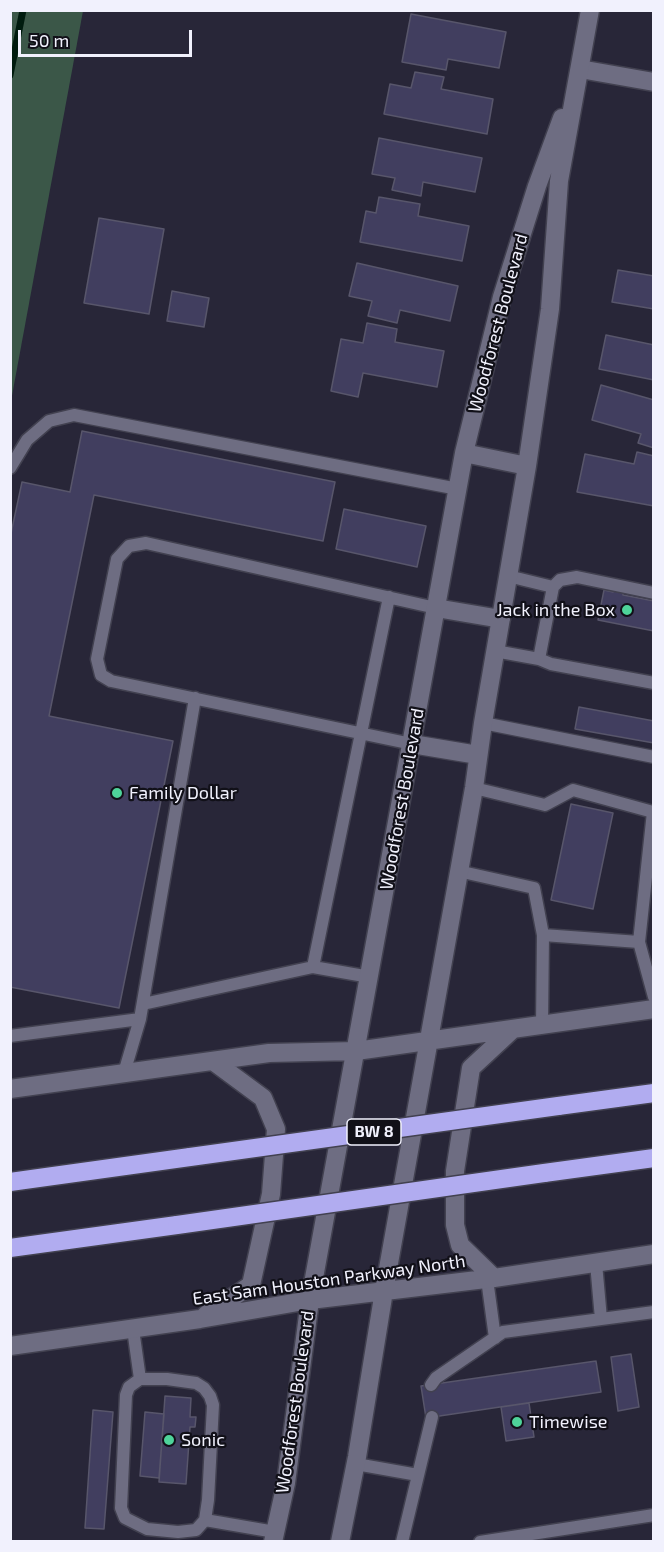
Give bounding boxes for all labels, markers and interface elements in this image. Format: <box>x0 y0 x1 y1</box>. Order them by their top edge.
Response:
scale bar <box>21 18 195 56</box>
text: 50 m <box>29 29 69 51</box>
street label: Woodforest Boulevard <box>464 231 532 415</box>
place label: Jack in the Box <box>496 599 615 621</box>
marker: Jack in the Box <box>620 603 634 617</box>
street label: Woodforest Boulevard <box>375 706 429 892</box>
place label: Family Dollar <box>129 782 237 804</box>
marker: Family Dollar <box>110 786 124 800</box>
road number: BW 8 <box>347 1119 401 1145</box>
street label: East Sam Houston Parkway North <box>191 1250 467 1310</box>
street label: Woodforest Boulevard <box>271 1309 319 1495</box>
place label: Timewise <box>529 1411 607 1433</box>
marker: Timewise <box>510 1415 524 1429</box>
place label: Sonic <box>181 1429 225 1451</box>
marker: Sonic <box>162 1433 176 1447</box>

